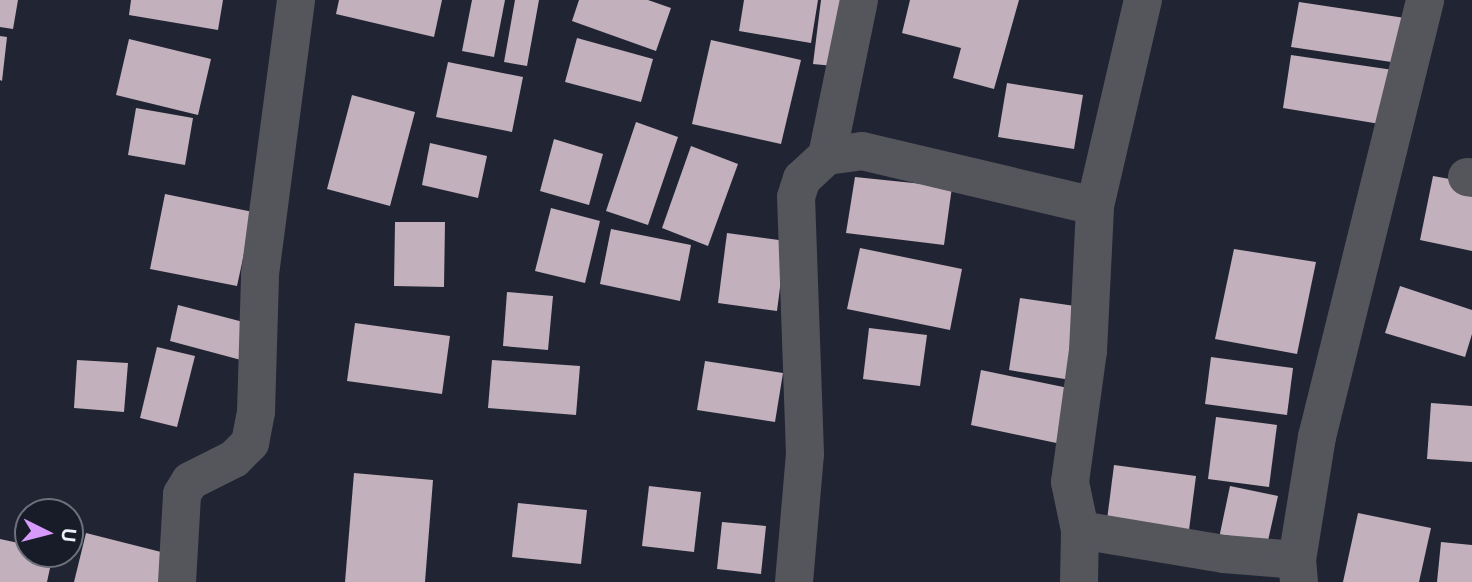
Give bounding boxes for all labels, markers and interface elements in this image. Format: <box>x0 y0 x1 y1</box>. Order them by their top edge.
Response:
north arrow <box>14 498 84 568</box>
text: U <box>56 527 81 543</box>

